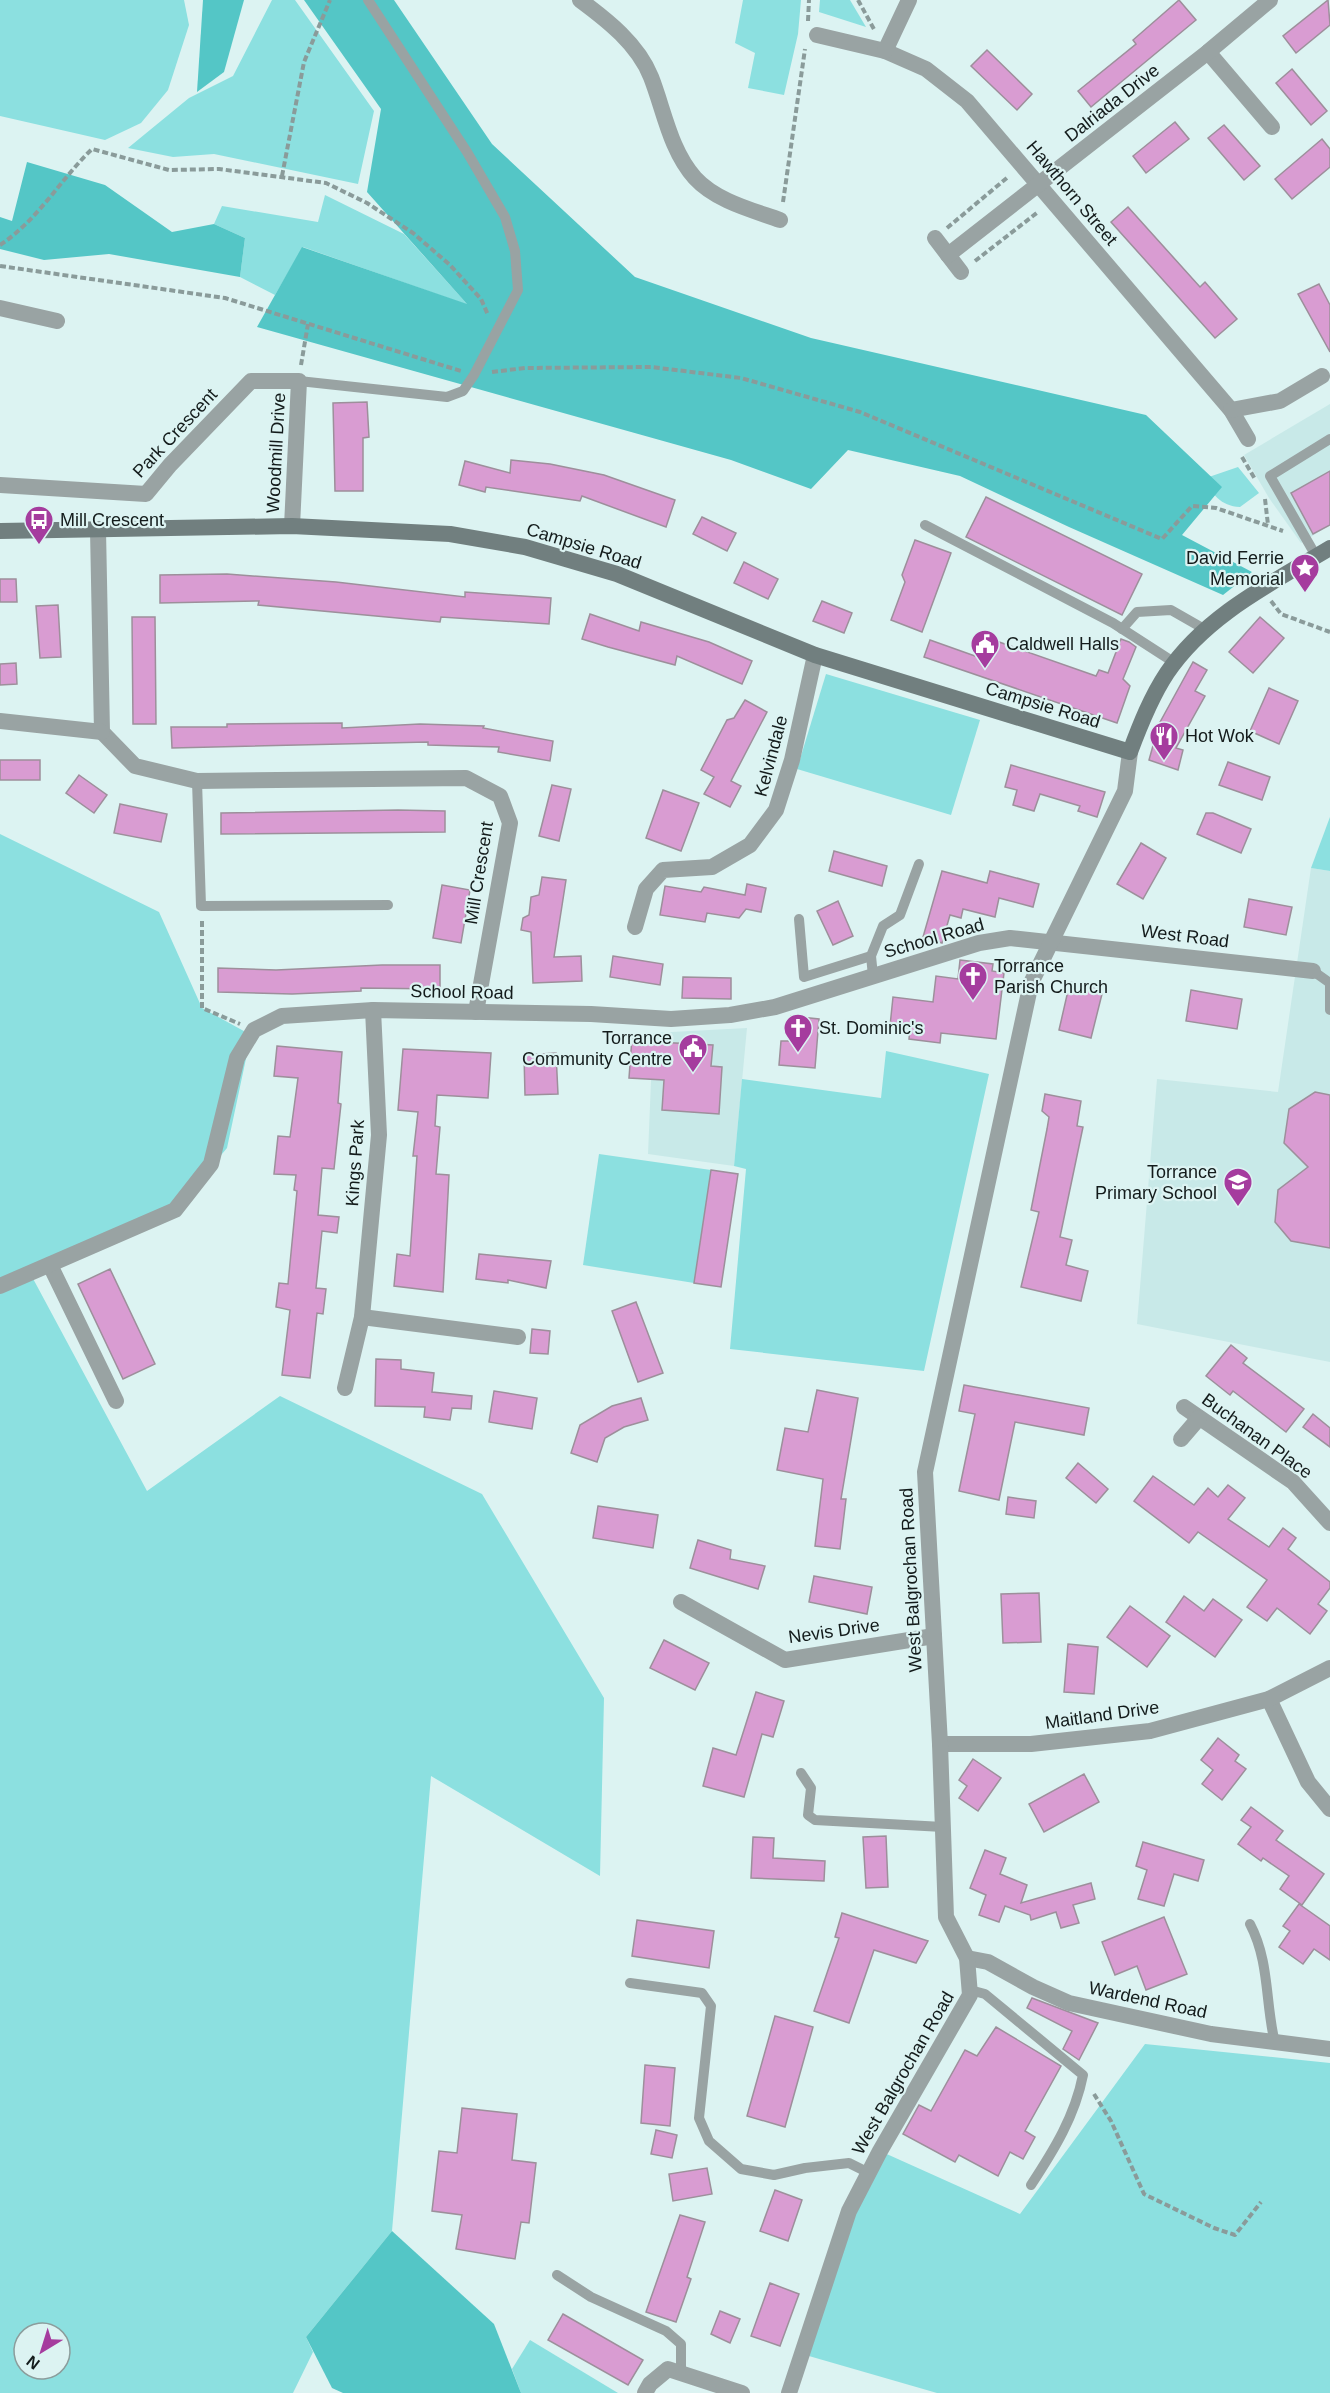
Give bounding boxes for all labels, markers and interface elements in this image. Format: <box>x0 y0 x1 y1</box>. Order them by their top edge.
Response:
street label: Dalriada Drive <box>1061 60 1163 146</box>
street label: Hawthorn Street <box>1023 137 1121 249</box>
street label: Park Crescent <box>129 384 221 482</box>
street label: Woodmill Drive <box>263 392 289 514</box>
bus stop icon: Mill Crescent <box>23 504 55 546</box>
place label: Mill Crescent <box>60 510 164 530</box>
street label: Campsie Road <box>524 519 644 573</box>
place label: David Ferrie Memorial <box>1186 548 1284 589</box>
place icon: David Ferrie Memorial <box>1289 552 1321 594</box>
public building icon: Caldwell Halls <box>969 628 1001 670</box>
place label: Caldwell Halls <box>1006 634 1119 654</box>
street label: Campsie Road <box>983 678 1103 732</box>
street label: Kelvindale <box>751 713 791 799</box>
restaurant icon: Hot Wok <box>1148 720 1180 762</box>
place label: Hot Wok <box>1185 726 1255 746</box>
street label: Mill Crescent <box>461 820 497 926</box>
street label: School Road <box>882 914 986 962</box>
street label: West Road <box>1140 921 1230 951</box>
place label: Torrance Parish Church <box>994 956 1108 997</box>
church icon: Torrance Parish Church <box>957 960 989 1002</box>
street label: School Road <box>410 981 514 1003</box>
church icon: St. Dominic's <box>782 1012 814 1054</box>
place label: St. Dominic's <box>819 1018 923 1038</box>
place label: Torrance Community Centre <box>522 1028 672 1069</box>
public building icon: Torrance Community Centre <box>677 1032 709 1074</box>
street label: Kings Park <box>342 1118 368 1207</box>
place label: Torrance Primary School <box>1095 1162 1217 1203</box>
school or university icon: Torrance Primary School <box>1222 1166 1254 1208</box>
street label: Buchanan Place <box>1198 1389 1316 1483</box>
street label: West Balgrochan Road <box>896 1487 926 1673</box>
street label: Nevis Drive <box>787 1615 881 1647</box>
street label: Maitland Drive <box>1044 1697 1160 1733</box>
street label: Wardend Road <box>1087 1978 1209 2022</box>
street label: West Balgrochan Road <box>848 1988 958 2158</box>
north arrow <box>12 2321 72 2381</box>
text: N <box>23 2352 43 2373</box>

